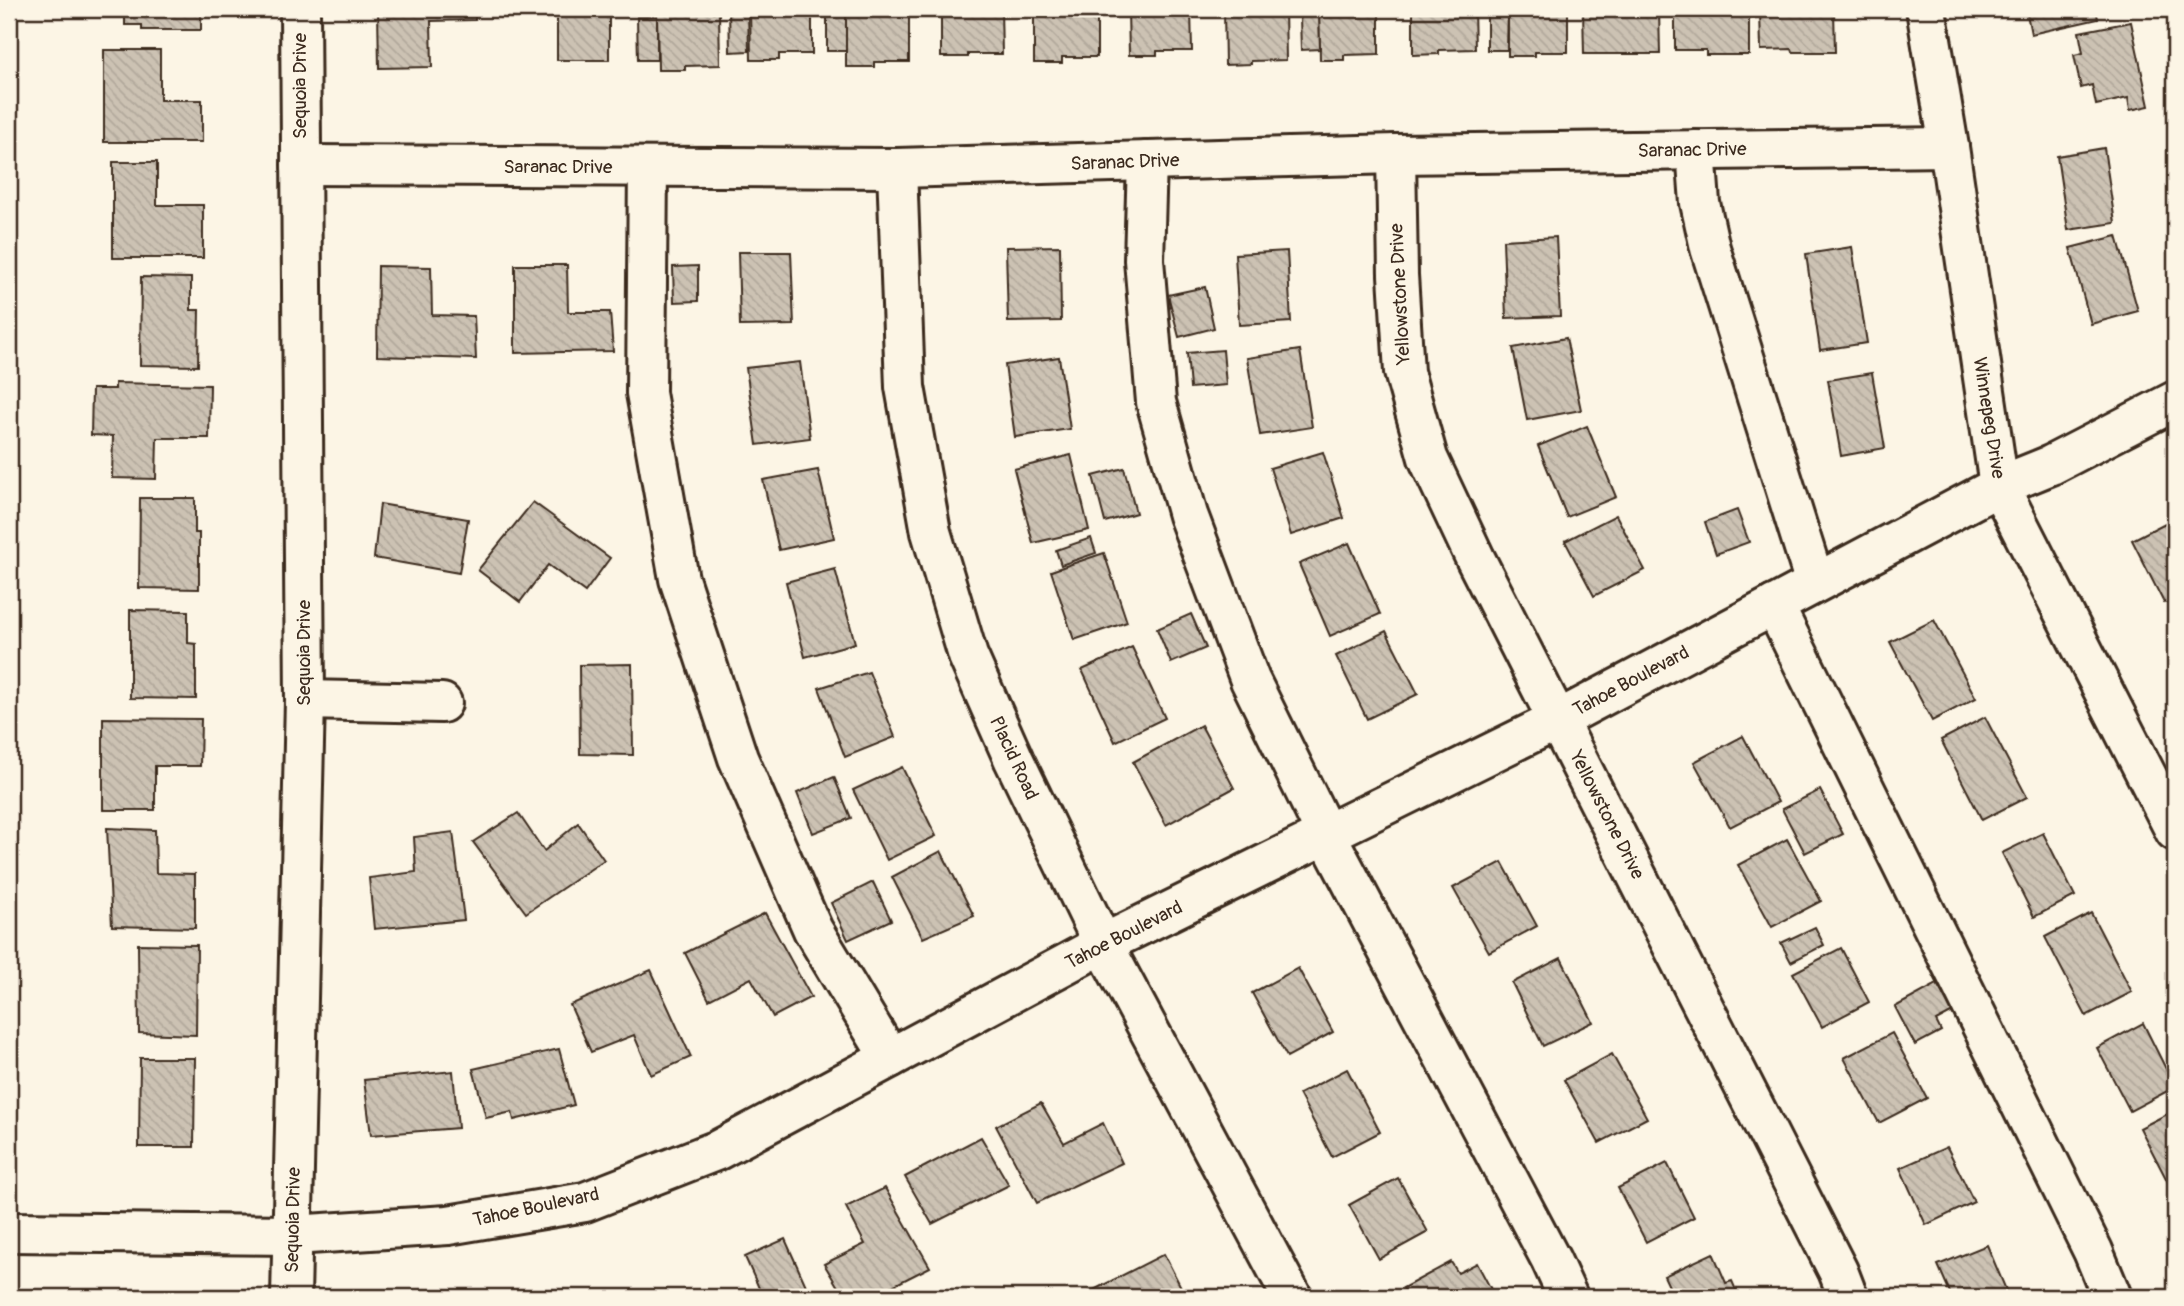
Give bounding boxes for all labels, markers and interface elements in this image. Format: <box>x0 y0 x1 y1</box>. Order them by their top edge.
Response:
street label: Sequoia Drive <box>288 32 312 139</box>
street label: Saranac Drive <box>1637 137 1747 163</box>
street label: Saranac Drive <box>1070 148 1180 176</box>
street label: Saranac Drive <box>504 155 613 179</box>
street label: Yellowstone Drive <box>1384 222 1416 366</box>
street label: Winnepeg Drive <box>1968 355 2011 481</box>
street label: Sequoia Drive <box>292 599 316 706</box>
street label: Tahoe Boulevard <box>1569 640 1693 722</box>
street label: Placid Road <box>984 712 1044 804</box>
street label: Yellowstone Drive <box>1564 746 1650 884</box>
street label: Tahoe Boulevard <box>1061 895 1187 975</box>
street label: Sequoia Drive <box>280 1166 306 1273</box>
street label: Tahoe Boulevard <box>471 1182 601 1232</box>

